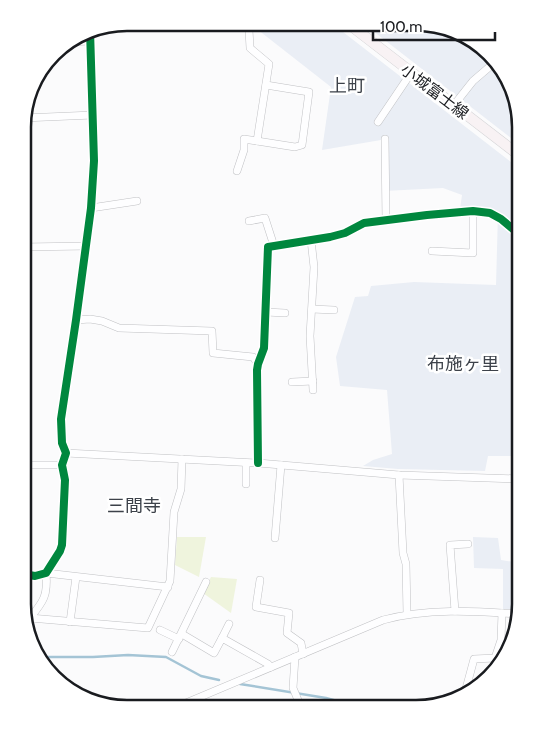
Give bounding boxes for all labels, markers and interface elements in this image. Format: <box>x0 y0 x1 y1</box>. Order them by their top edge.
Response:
scale bar <box>373 10 496 42</box>
text: 100 m <box>380 18 422 36</box>
street label: 小城富士線 <box>397 60 472 123</box>
district label: 上町 <box>329 75 365 97</box>
district label: 布施ヶ里 <box>427 353 499 375</box>
district label: 三間寺 <box>107 495 161 517</box>

